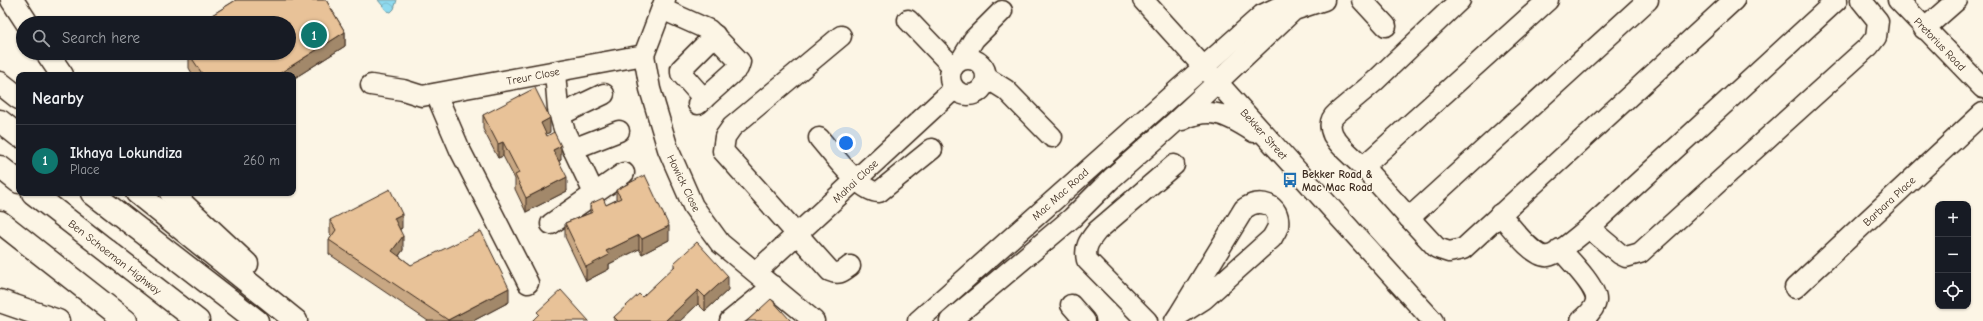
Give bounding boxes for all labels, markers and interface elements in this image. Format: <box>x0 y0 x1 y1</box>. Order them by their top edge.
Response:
street label: Pretorius Road <box>1911 15 1968 74</box>
search box <box>16 16 296 60</box>
pin: 1 <box>301 20 327 50</box>
icon: search <box>30 27 52 49</box>
text: Search here <box>62 29 140 47</box>
street label: Treur Close <box>505 65 561 88</box>
text: Nearby <box>32 89 83 108</box>
street label: Bekker Street <box>1237 106 1290 163</box>
your location <box>836 133 856 153</box>
text: Ikhaya Lokundiza <box>70 144 182 162</box>
street label: Howick Close <box>664 152 703 214</box>
text: 1 <box>42 153 48 168</box>
text: 260 m <box>243 153 280 168</box>
street label: Mahai Close <box>830 157 881 206</box>
text: Place <box>70 162 100 177</box>
street label: Mac Mac Road <box>1029 166 1091 223</box>
place label: Bekker Road & Mac Mac Road <box>1302 168 1373 194</box>
bus stop icon: Bekker Road & Mac Mac Road <box>1281 171 1299 189</box>
street label: Barbara Place <box>1860 173 1919 229</box>
map controls <box>1935 201 1971 309</box>
button: + <box>1935 201 1971 237</box>
street label: Ben Schoeman Highway <box>66 217 164 298</box>
button: − <box>1935 237 1971 273</box>
button: locate <box>1935 273 1971 309</box>

